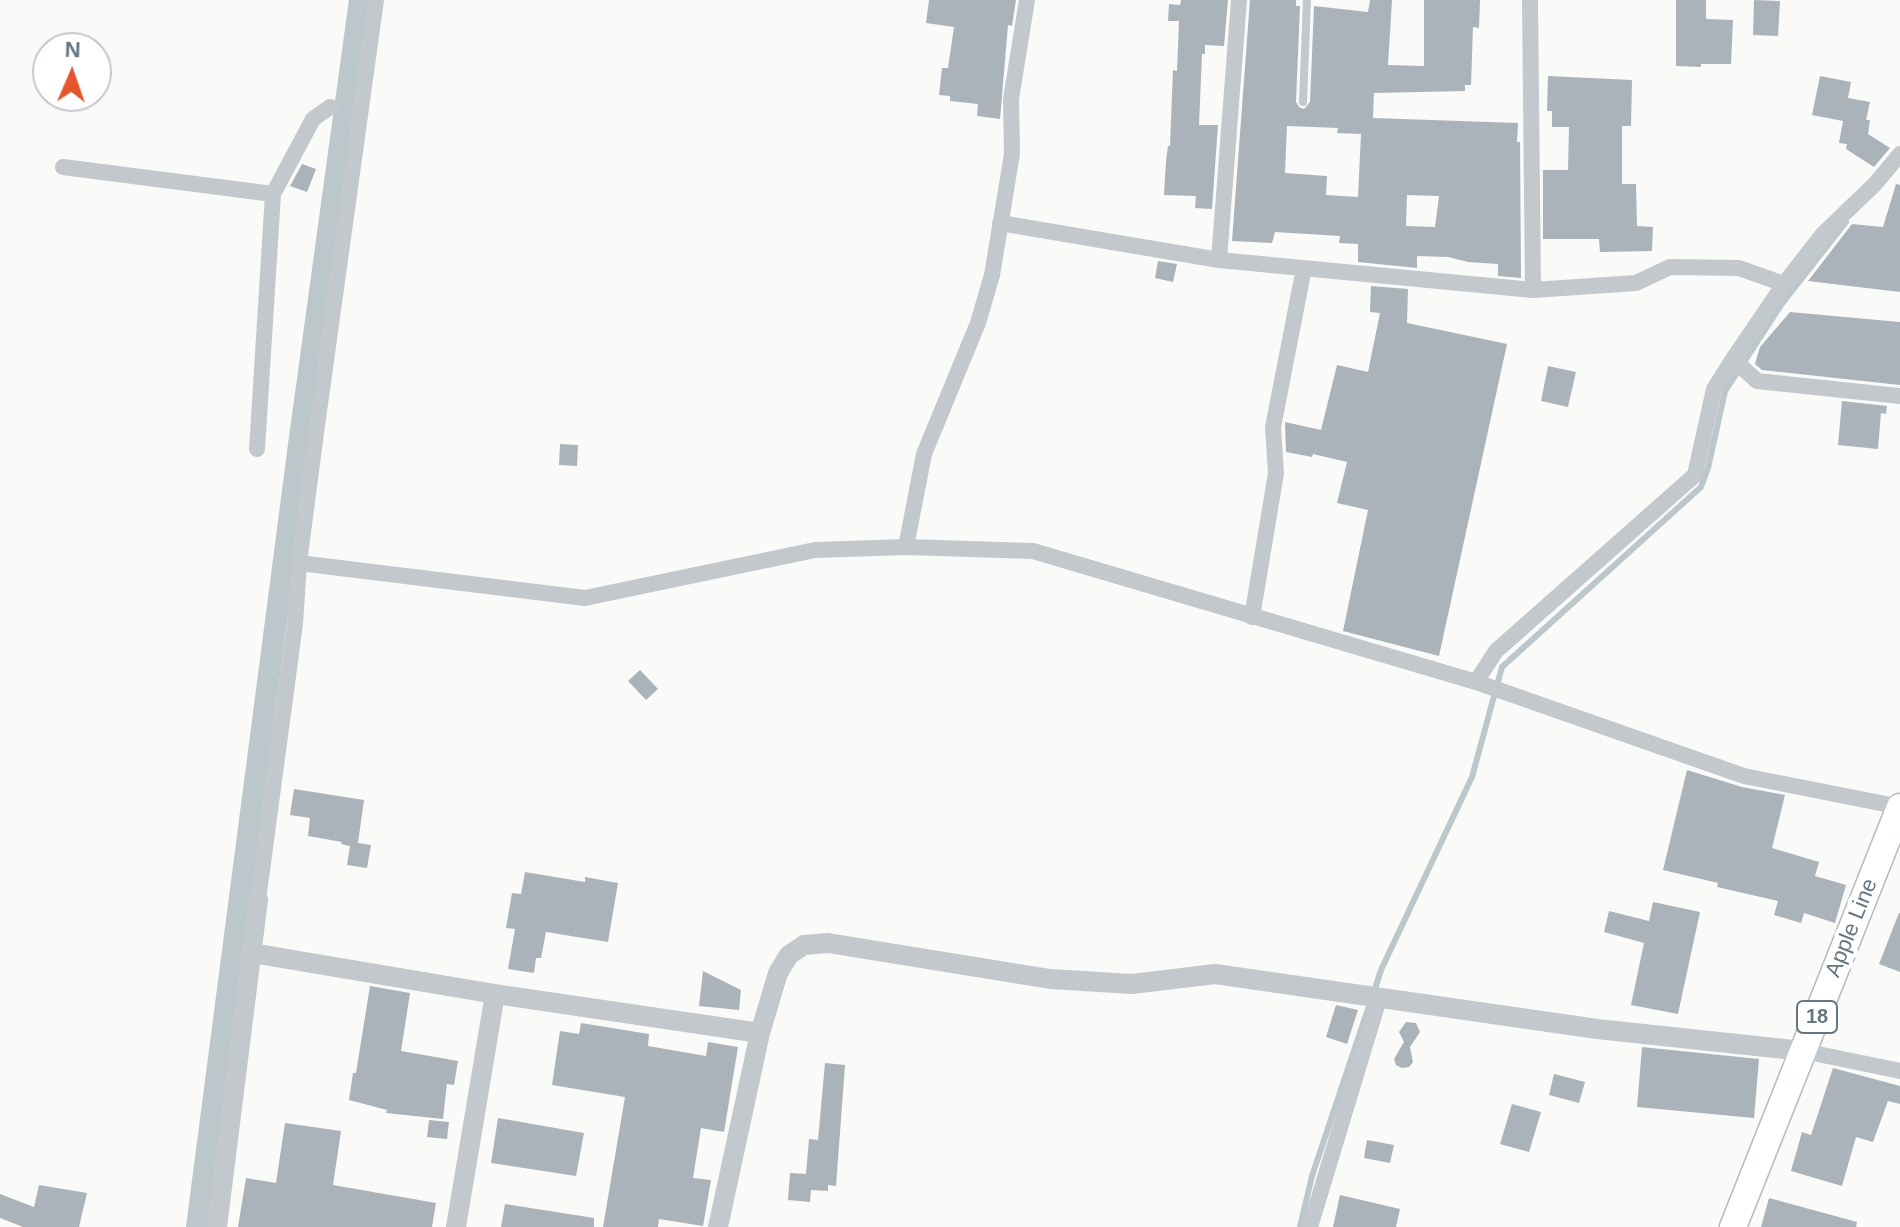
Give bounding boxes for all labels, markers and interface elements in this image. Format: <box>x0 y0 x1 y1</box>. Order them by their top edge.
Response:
north arrow <box>32 32 112 112</box>
text: N <box>64 37 81 62</box>
street label: Apple Line <box>1820 875 1884 981</box>
road number: 18 <box>1797 1001 1837 1033</box>

